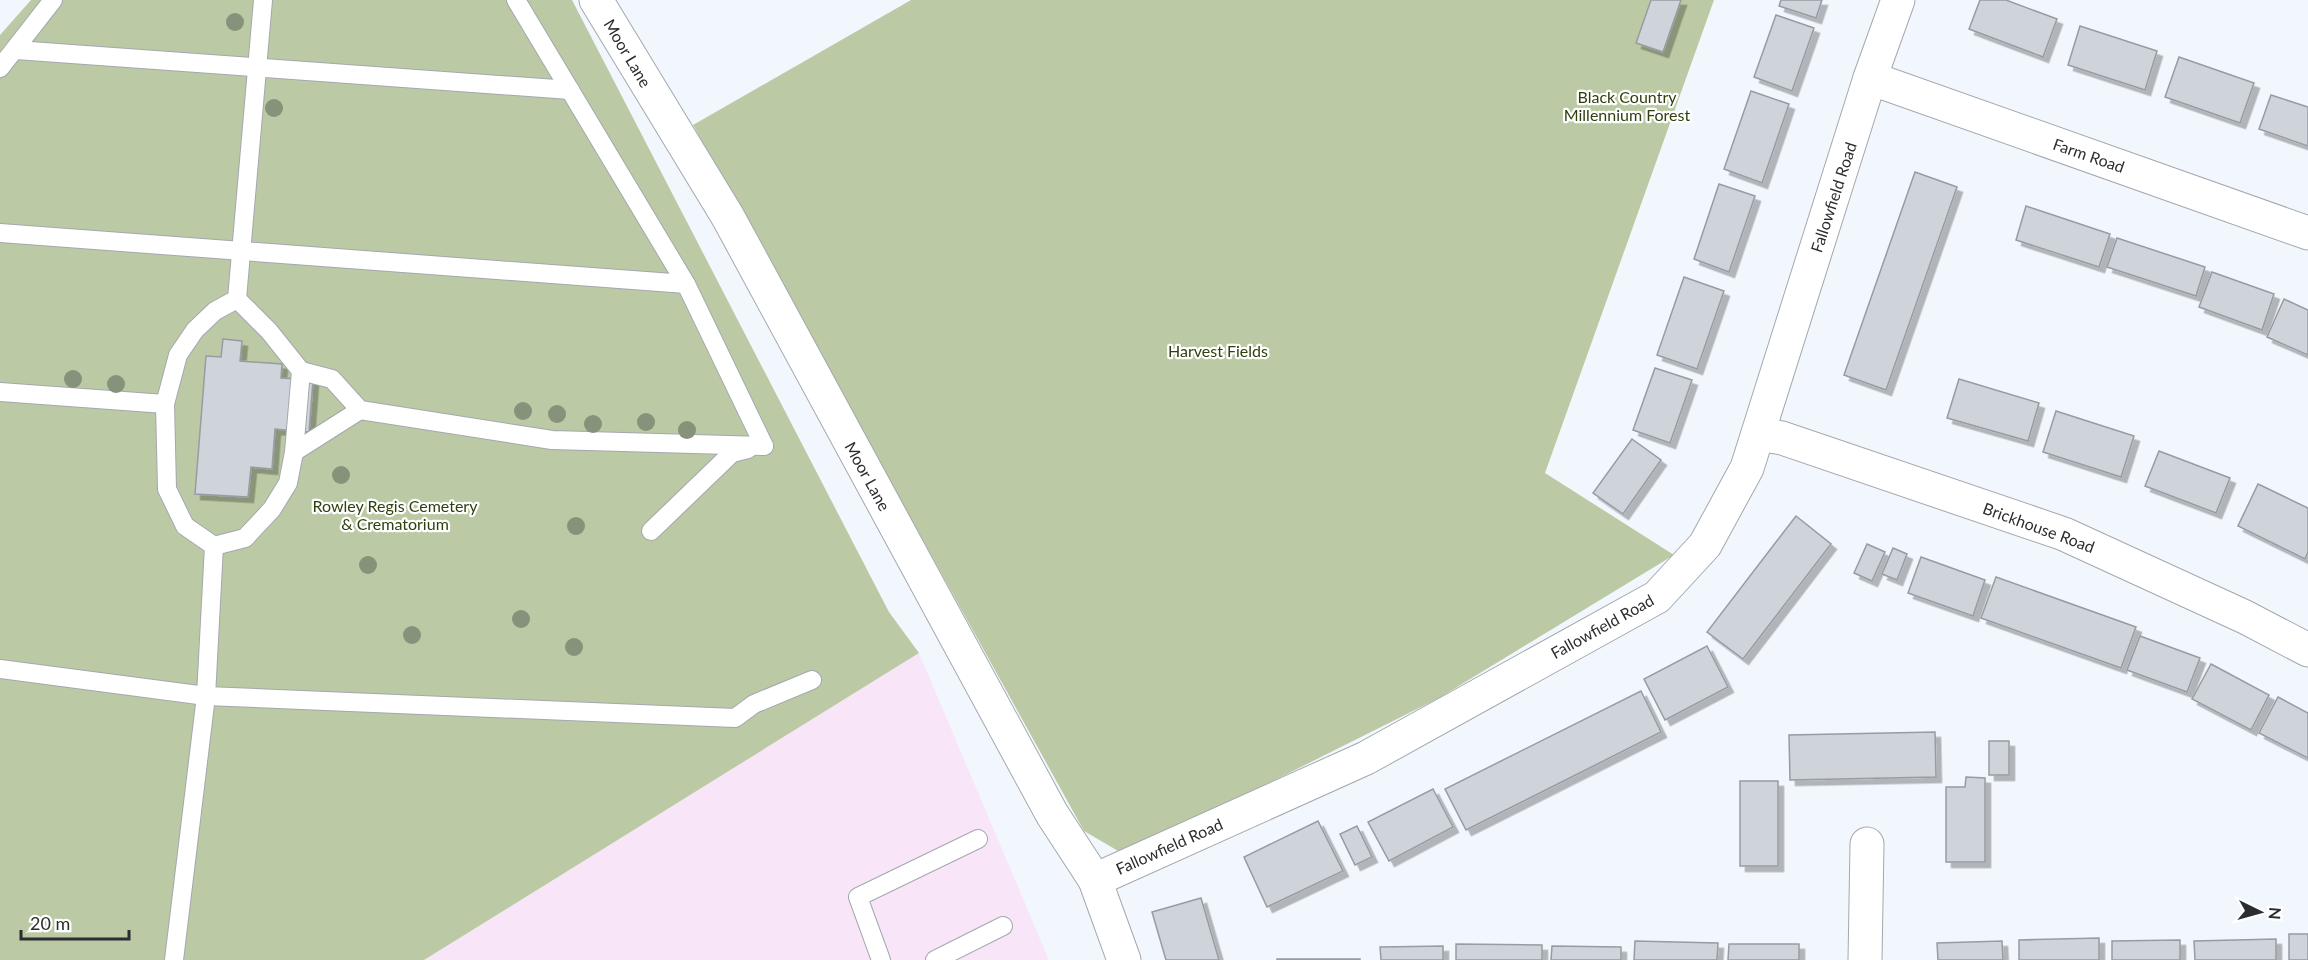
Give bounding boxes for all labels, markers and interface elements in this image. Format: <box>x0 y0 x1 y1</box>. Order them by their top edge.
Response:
street label: Moor Lane <box>600 16 656 90</box>
park label: Black Country Millennium Forest <box>1564 87 1691 124</box>
street label: Farm Road <box>2051 134 2127 176</box>
street label: Fallowfield Road <box>1806 139 1860 255</box>
park label: Harvest Fields <box>1168 341 1268 360</box>
street label: Moor Lane <box>841 438 895 514</box>
park label: Rowley Regis Cemetery & Crematorium <box>313 496 478 533</box>
street label: Brickhouse Road <box>1981 498 2097 556</box>
street label: Fallowfield Road <box>1547 590 1657 662</box>
street label: Fallowfield Road <box>1113 814 1225 878</box>
north arrow <box>2230 882 2290 942</box>
scale bar <box>21 903 129 941</box>
text: N <box>2265 906 2285 920</box>
text: 20 m <box>30 912 70 934</box>

